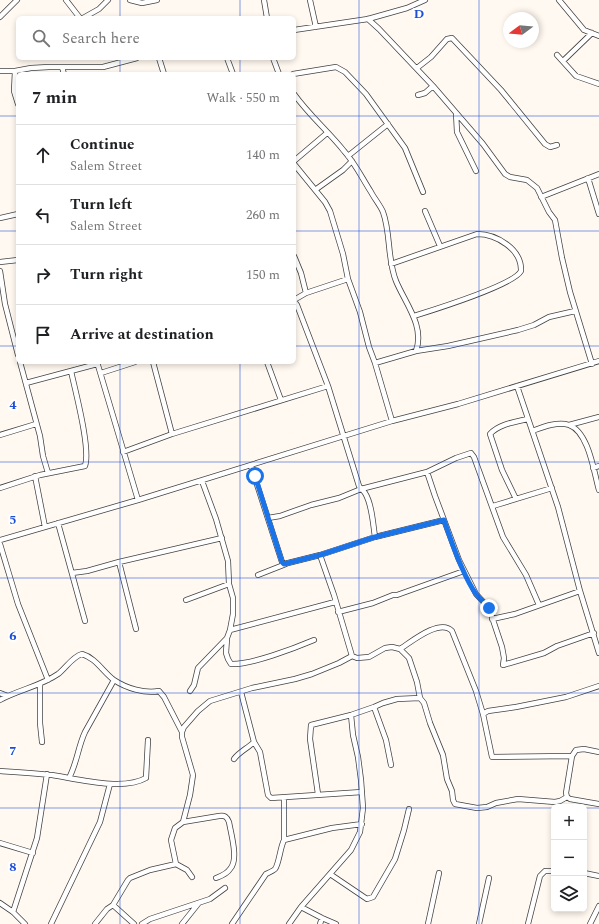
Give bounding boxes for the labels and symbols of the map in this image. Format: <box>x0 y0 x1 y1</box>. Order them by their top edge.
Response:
text: D <box>414 4 424 24</box>
north arrow <box>503 12 539 48</box>
text: 4 <box>9 395 17 415</box>
route start <box>246 467 264 485</box>
text: 5 <box>9 510 17 530</box>
route end <box>480 599 498 617</box>
text: 6 <box>9 626 17 646</box>
text: 7 <box>9 741 17 761</box>
text: 8 <box>9 857 17 877</box>

